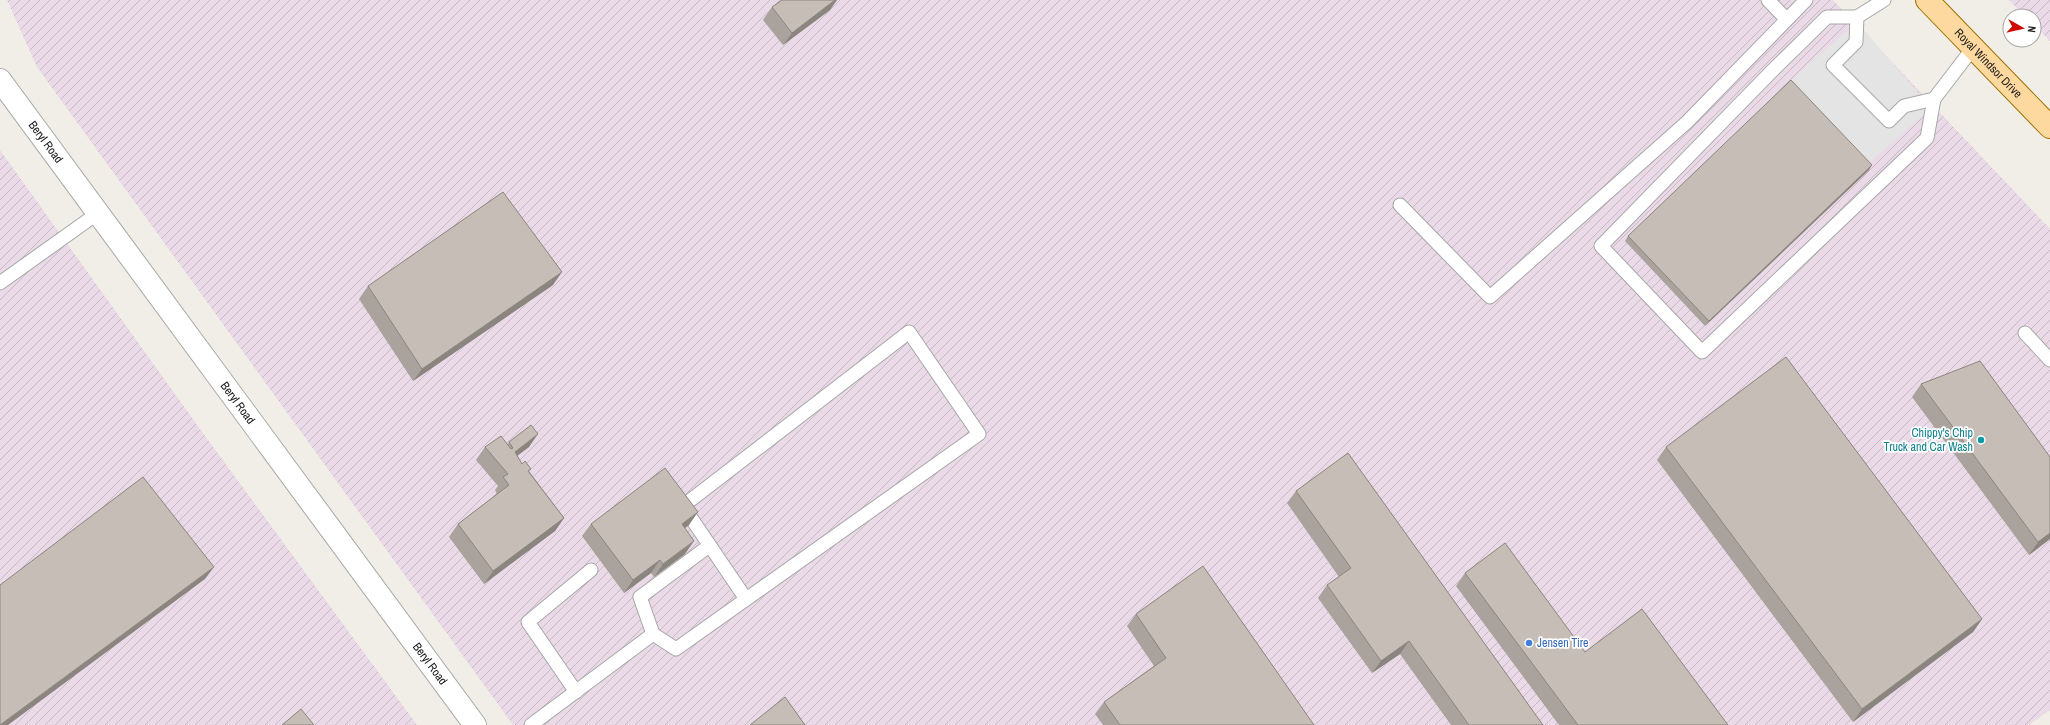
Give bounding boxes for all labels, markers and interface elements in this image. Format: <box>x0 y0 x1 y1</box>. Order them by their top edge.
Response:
north arrow <box>2002 8 2042 48</box>
street label: Royal Windsor Drive <box>1951 25 2026 101</box>
text: N <box>2025 25 2039 34</box>
street label: Beryl Road <box>25 118 67 166</box>
street label: Beryl Road <box>217 379 259 427</box>
place label: Chippy's Chip Truck and Car Wash <box>1883 425 1973 455</box>
marker: Chippy's Chip Truck and Car Wash <box>1976 435 1986 445</box>
place label: Jensen Tire <box>1537 635 1589 651</box>
marker: Jensen Tire <box>1524 638 1534 648</box>
street label: Beryl Road <box>409 639 451 688</box>

